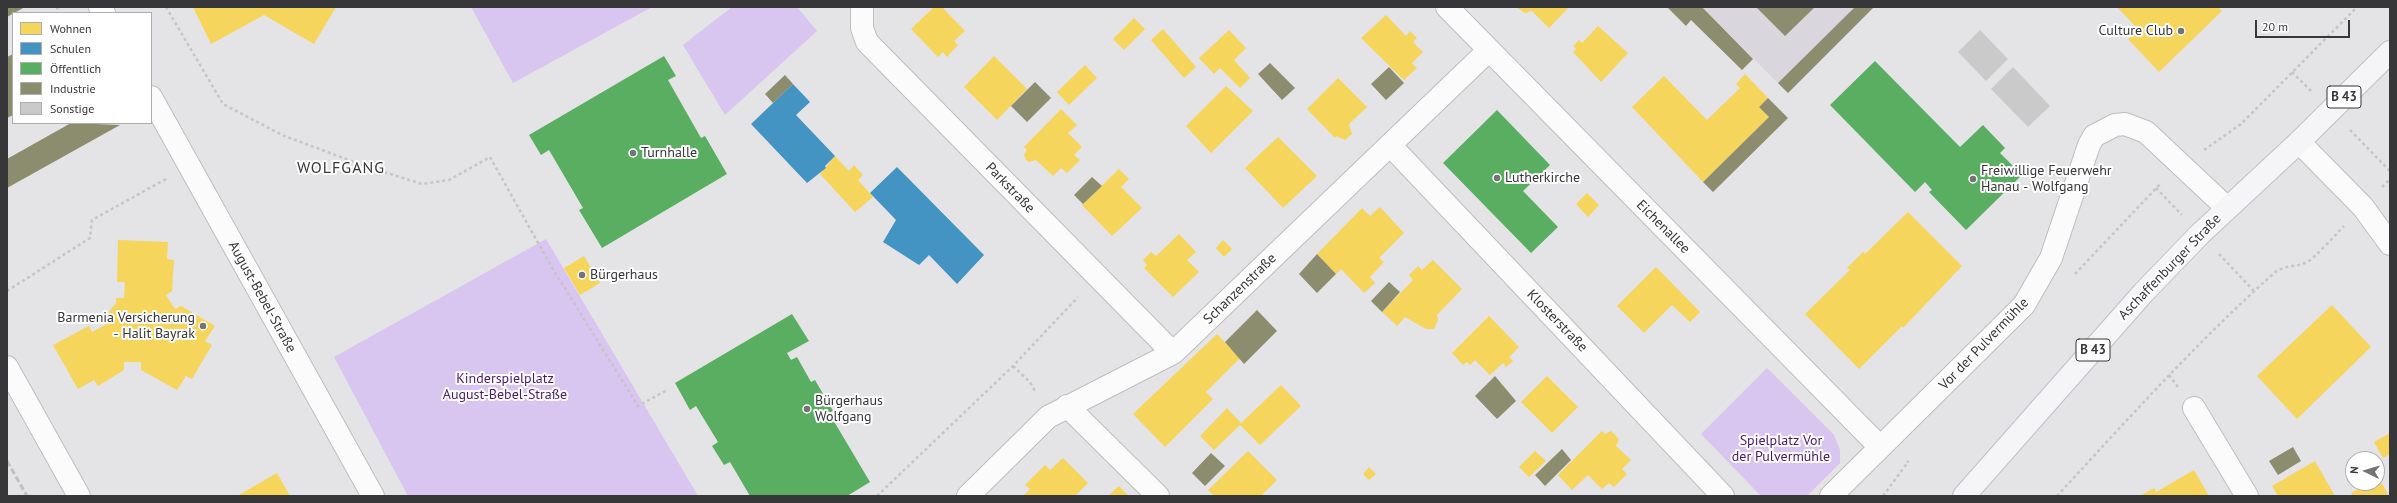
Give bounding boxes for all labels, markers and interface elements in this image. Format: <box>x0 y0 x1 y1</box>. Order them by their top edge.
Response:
legend <box>12 12 152 124</box>
scale bar <box>2257 12 2352 38</box>
text: 20 m <box>2262 19 2288 34</box>
text: Wohnen <box>50 21 92 36</box>
place label: Culture Club <box>2099 23 2173 39</box>
marker: Culture Club <box>2176 26 2186 36</box>
text: Schulen <box>50 41 91 56</box>
text: Öffentlich <box>50 61 101 76</box>
text: Industrie <box>50 81 96 96</box>
road number: B 43 <box>2327 86 2361 108</box>
text: Sonstige <box>50 101 94 116</box>
place label: Turnhalle <box>641 145 697 161</box>
marker: Turnhalle <box>628 148 638 158</box>
district label: WOLFGANG <box>297 158 385 178</box>
street label: Parkstraße <box>982 159 1038 217</box>
place label: Freiwillige Feuerwehr Hanau - Wolfgang <box>1981 163 2112 196</box>
place label: Lutherkirche <box>1505 170 1580 186</box>
marker: Lutherkirche <box>1492 173 1502 183</box>
marker: Freiwillige Feuerwehr Hanau - Wolfgang <box>1968 174 1978 184</box>
street label: Eichenallee <box>1633 197 1693 257</box>
street label: Aschaffenburger Straße <box>2115 211 2225 323</box>
street label: August-Bebel-Straße <box>224 239 300 355</box>
street label: Schanzenstraße <box>1200 250 1280 328</box>
place label: Bürgerhaus <box>590 267 658 283</box>
marker: Bürgerhaus <box>577 270 587 280</box>
street label: Klosterstraße <box>1523 286 1591 356</box>
street label: Vor der Pulvermühle <box>1936 294 2032 394</box>
place label: Barmenia Versicherung - Halit Bayrak <box>57 310 195 342</box>
marker: Barmenia Versicherung - Halit Bayrak <box>198 321 208 331</box>
road number: B 43 <box>2076 339 2110 361</box>
park label: Kinderspielplatz August-Bebel-Straße <box>443 371 567 404</box>
place label: Bürgerhaus Wolfgang <box>815 393 883 426</box>
marker: Bürgerhaus Wolfgang <box>802 404 812 414</box>
park label: Spielplatz Vor der Pulvermühle <box>1732 433 1830 466</box>
north arrow <box>2345 451 2385 491</box>
text: N <box>2347 466 2361 474</box>

